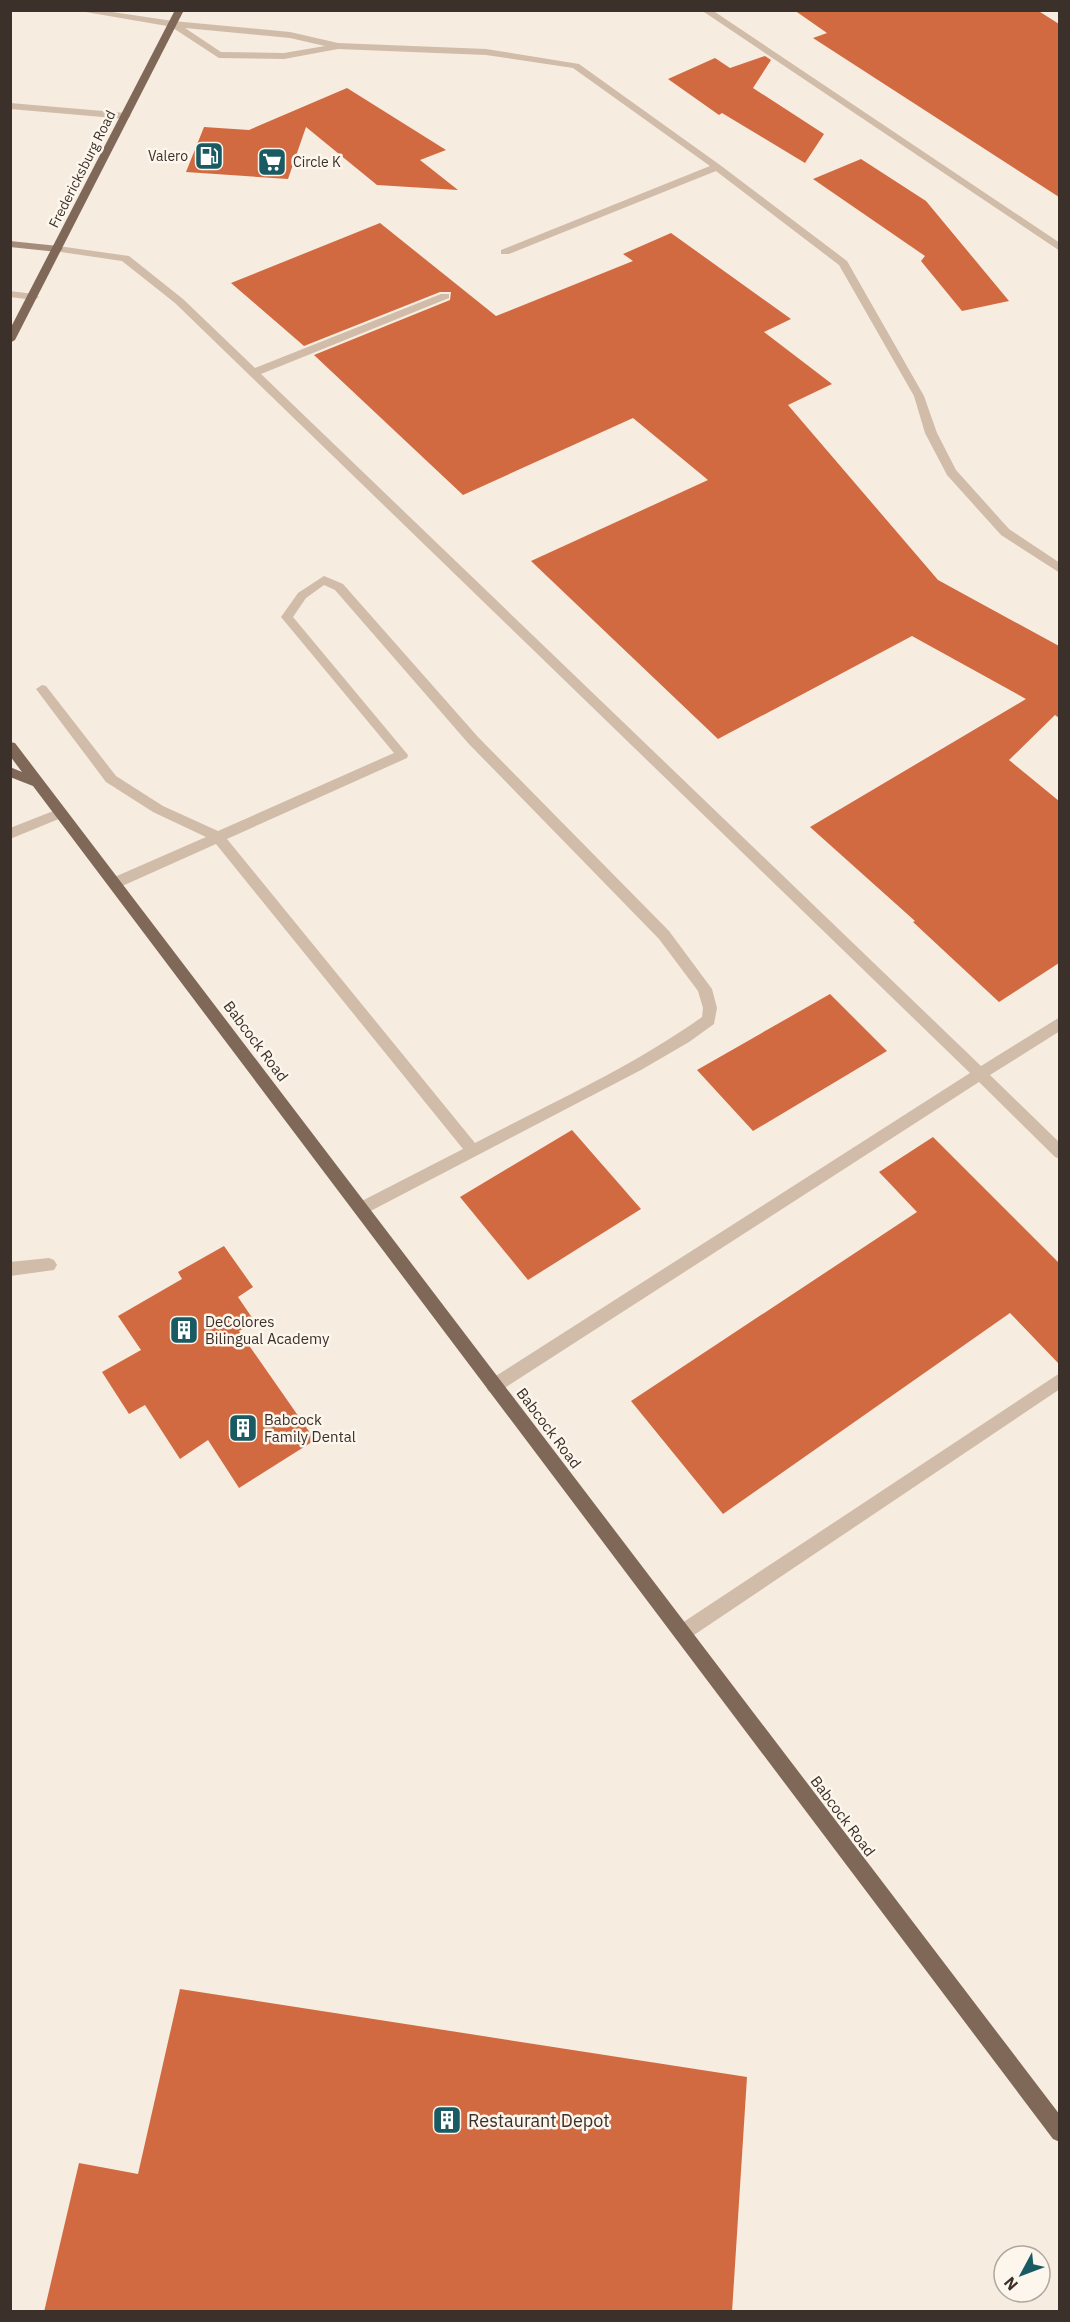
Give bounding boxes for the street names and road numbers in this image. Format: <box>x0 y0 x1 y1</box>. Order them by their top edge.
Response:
street label: Fredericksburg Road <box>45 107 119 231</box>
street label: Babcock Road <box>220 997 292 1085</box>
street label: Babcock Road <box>513 1384 585 1472</box>
street label: Babcock Road <box>807 1772 879 1860</box>

